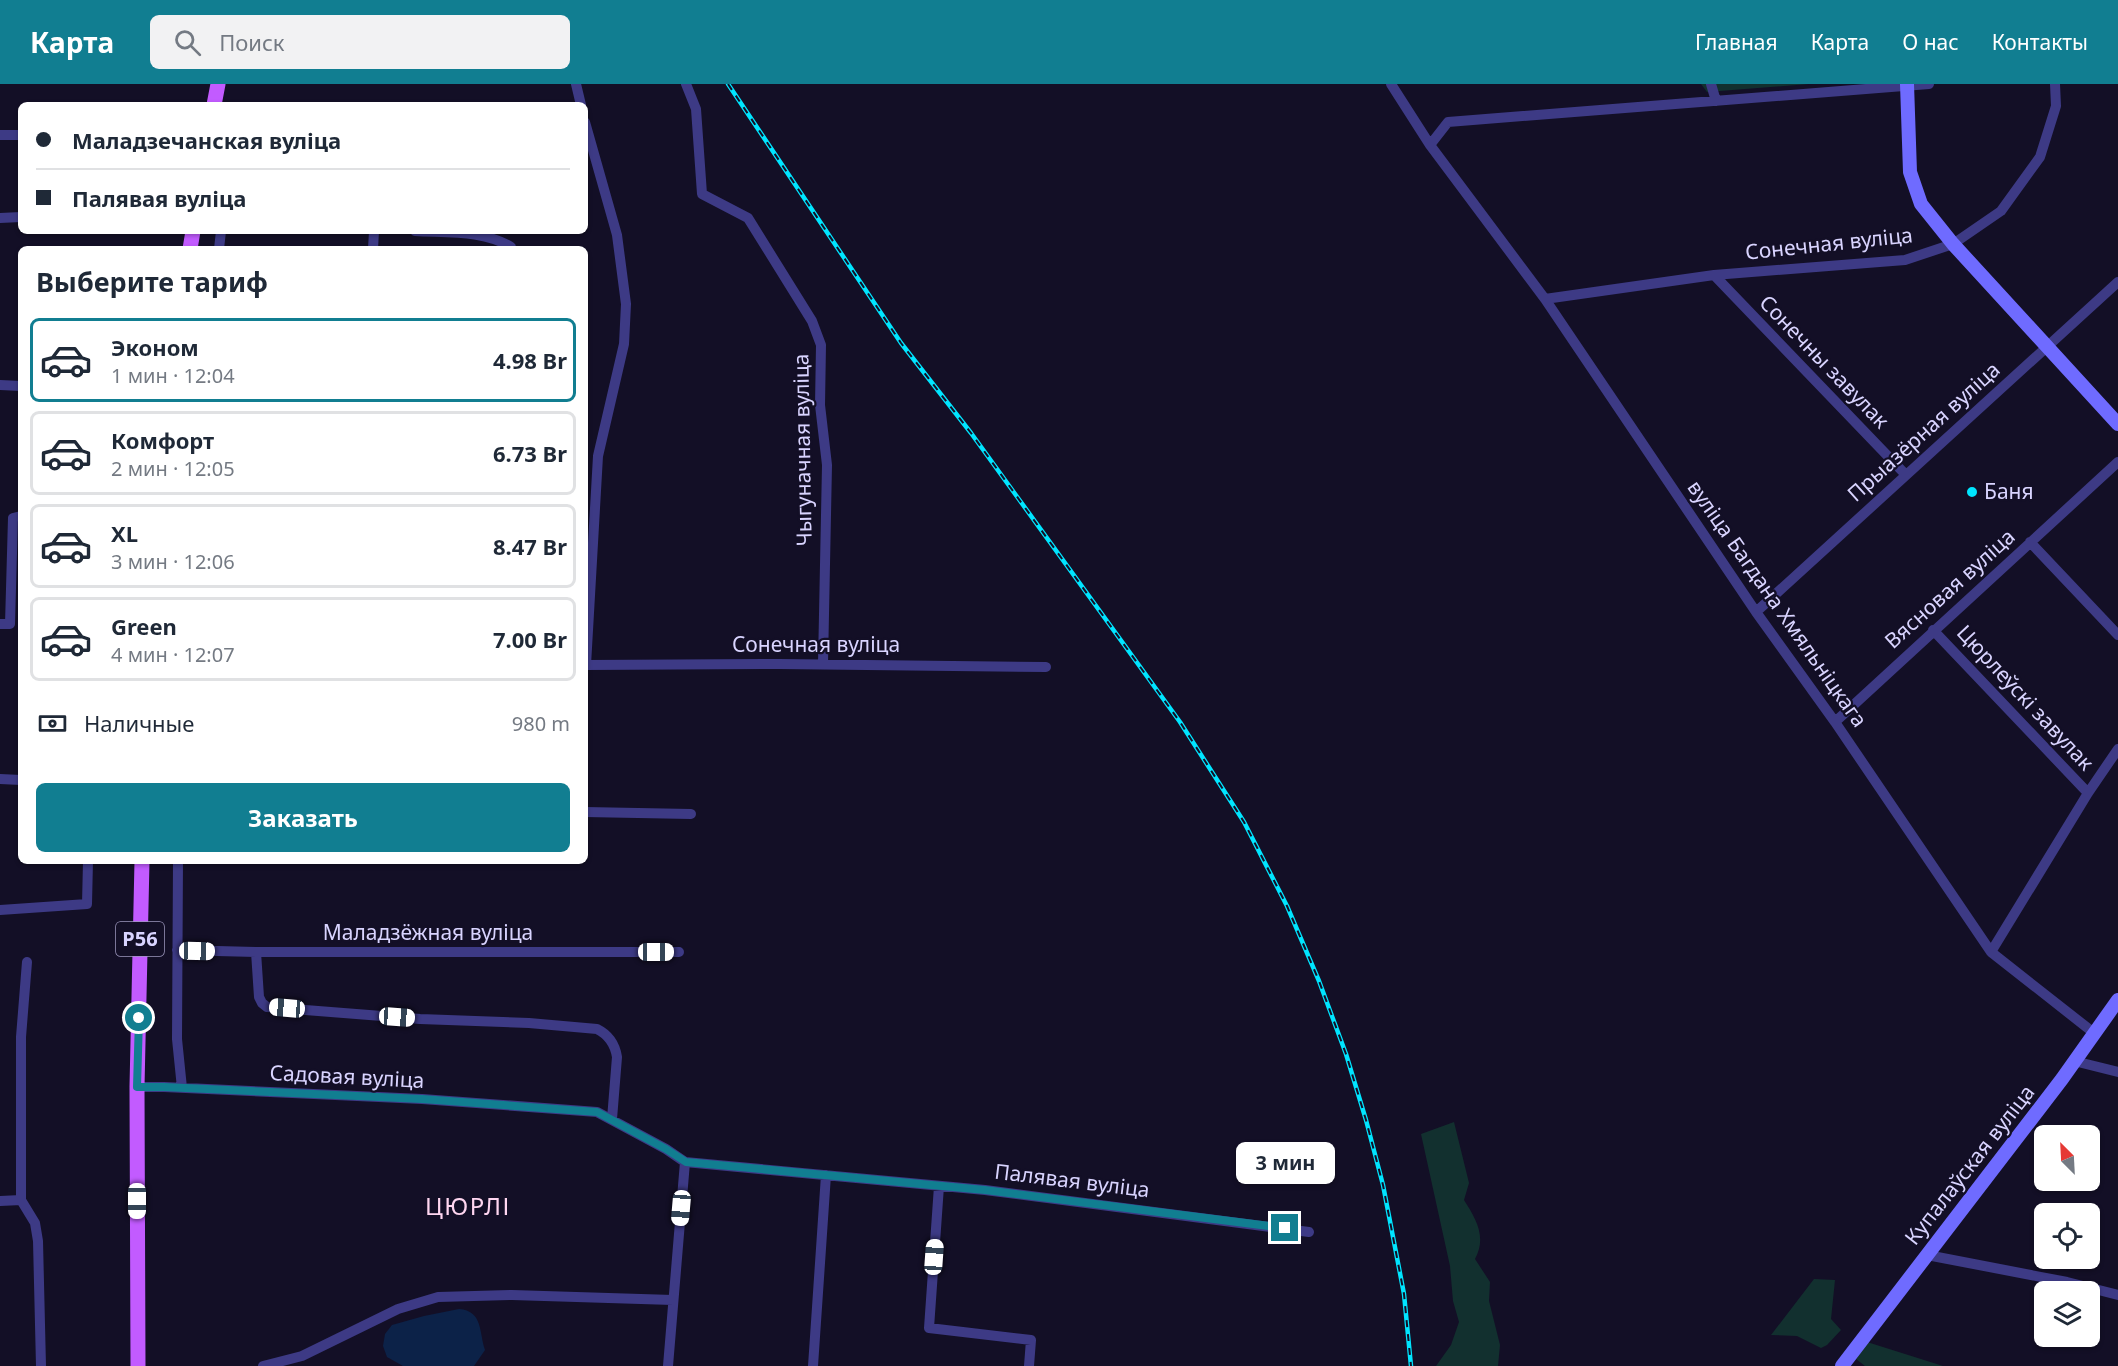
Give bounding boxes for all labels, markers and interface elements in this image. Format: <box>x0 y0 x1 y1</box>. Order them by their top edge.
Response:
search box <box>150 15 570 69</box>
text: Карта <box>30 23 114 61</box>
icon: search <box>171 26 204 59</box>
text: Поиск <box>219 27 285 57</box>
text: Главная <box>1695 28 1778 56</box>
text: Карта <box>1811 28 1869 56</box>
text: О нас <box>1902 28 1959 56</box>
text: Контакты <box>1992 28 2088 56</box>
text: Маладзечанская вуліца <box>72 125 341 155</box>
text: Палявая вуліца <box>72 183 246 213</box>
street label: Сонечная вуліца <box>1744 220 1914 266</box>
text: Выберите тариф <box>36 263 268 300</box>
street label: Сонечны завулак <box>1754 289 1896 434</box>
text: Эконом <box>111 332 199 362</box>
icon: car <box>39 333 93 387</box>
text: 4.98 Br <box>493 345 567 375</box>
street label: Чыгуначная вуліца <box>786 353 818 547</box>
street label: Прыазёрная вуліца <box>1841 355 2006 507</box>
text: 1 мин · 12:04 <box>111 362 235 389</box>
text: Комфорт <box>111 425 214 455</box>
icon: car <box>39 426 93 480</box>
text: 6.73 Br <box>493 438 567 468</box>
text: 2 мин · 12:05 <box>111 455 235 482</box>
street label: вуліца Багдана Хмяльніцкага <box>1682 474 1874 732</box>
place label: Баня <box>1984 477 2034 505</box>
marker: Баня <box>1965 485 1979 499</box>
text: XL <box>111 518 138 548</box>
icon: car <box>39 519 93 573</box>
street label: Вясновая вуліца <box>1878 522 2020 654</box>
text: 8.47 Br <box>493 531 567 561</box>
text: 3 мин · 12:06 <box>111 548 235 575</box>
text: Green <box>111 611 177 641</box>
icon: car <box>39 612 93 666</box>
street label: Цюрлеўскі завулак <box>1951 619 2100 776</box>
text: 7.00 Br <box>493 624 567 654</box>
street label: Сонечная вуліца <box>732 630 900 658</box>
text: 4 мин · 12:07 <box>111 641 235 668</box>
icon: cash <box>36 707 69 740</box>
text: Наличные <box>84 708 194 738</box>
text: 980 m <box>512 710 570 737</box>
button: Заказать <box>36 783 570 852</box>
street label: Маладзёжная вуліца <box>323 918 533 946</box>
road number: Р56 <box>116 922 164 956</box>
car <box>179 942 215 960</box>
car <box>638 943 674 961</box>
car <box>268 997 306 1019</box>
route start <box>125 1004 152 1031</box>
car <box>378 1007 416 1027</box>
street label: Садовая вуліца <box>269 1058 425 1094</box>
street label: Купалаўская вуліца <box>1898 1079 2041 1250</box>
north arrow <box>2034 1125 2100 1191</box>
map controls <box>2034 1125 2100 1347</box>
callout: 3 мин <box>1236 1141 1334 1183</box>
text: 3 мин <box>1256 1149 1315 1176</box>
street label: Палявая вуліца <box>993 1157 1151 1203</box>
car <box>128 1183 146 1219</box>
district label: ЦЮРЛІ <box>425 1189 511 1222</box>
car <box>670 1189 692 1227</box>
button: locate <box>2034 1203 2100 1269</box>
route end <box>1271 1214 1298 1241</box>
car <box>924 1238 944 1276</box>
button: layers <box>2034 1281 2100 1347</box>

